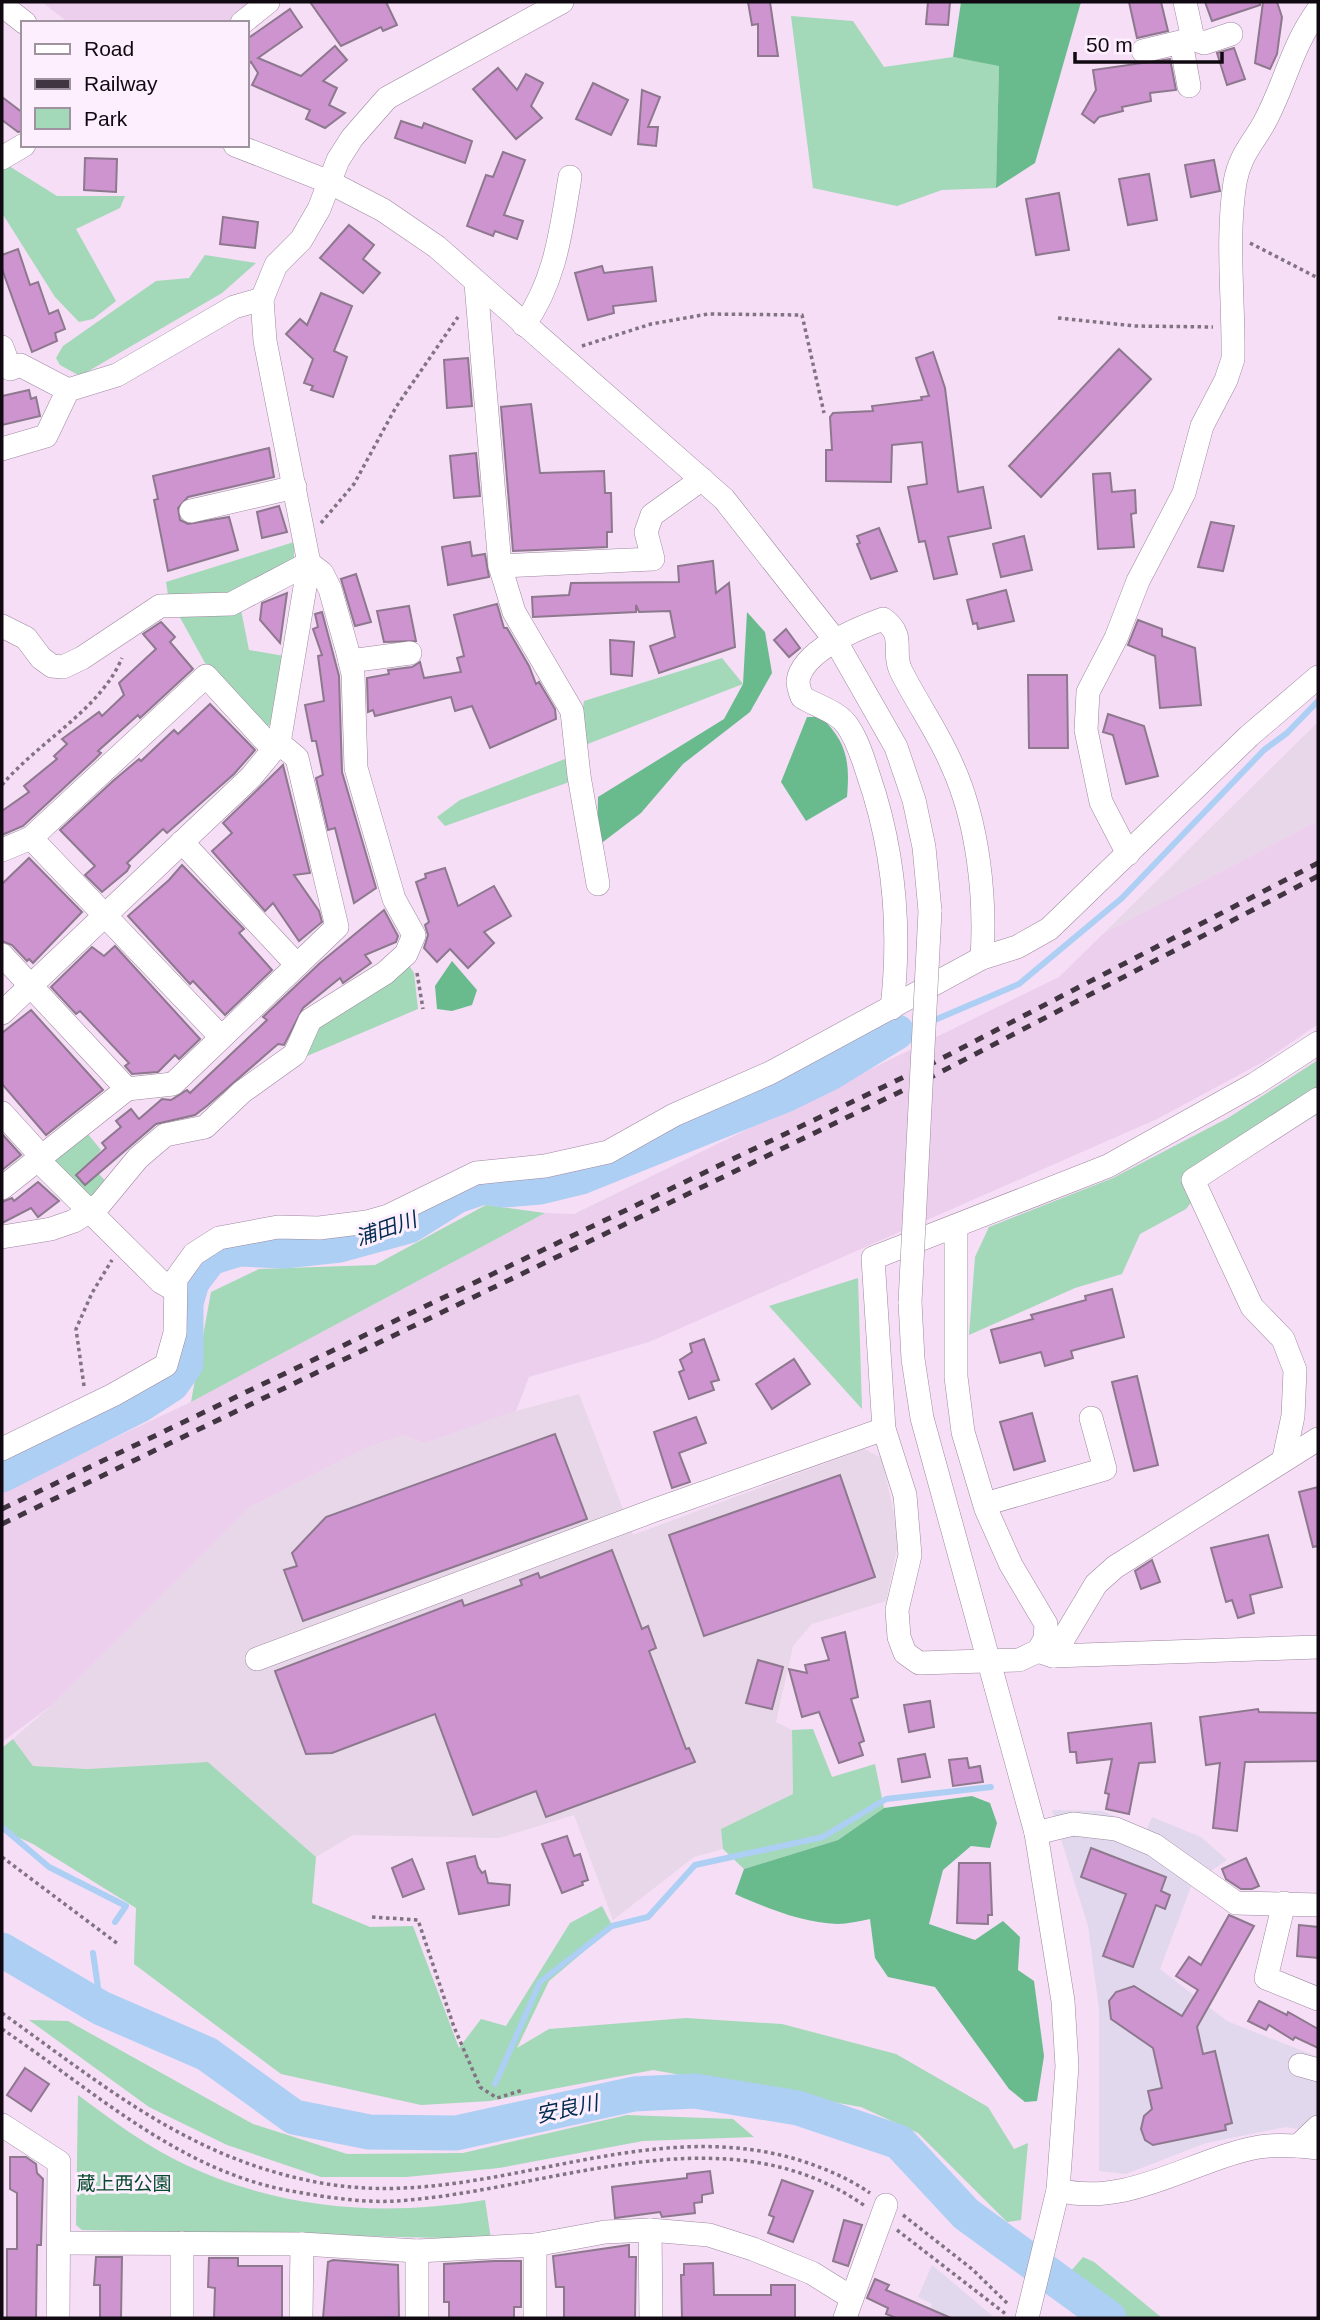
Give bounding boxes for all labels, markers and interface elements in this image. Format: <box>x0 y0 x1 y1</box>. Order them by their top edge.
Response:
legend <box>21 21 248 147</box>
scale bar <box>1075 21 1222 65</box>
text: 50 m <box>1086 33 1133 56</box>
text: Road <box>84 37 134 60</box>
text: Railway <box>84 72 158 95</box>
text: Park <box>84 107 128 130</box>
water label: 浦田川 <box>352 1207 421 1250</box>
water label: 安良川 <box>534 2090 602 2126</box>
park label: 蔵上西公園 <box>76 2173 172 2194</box>

